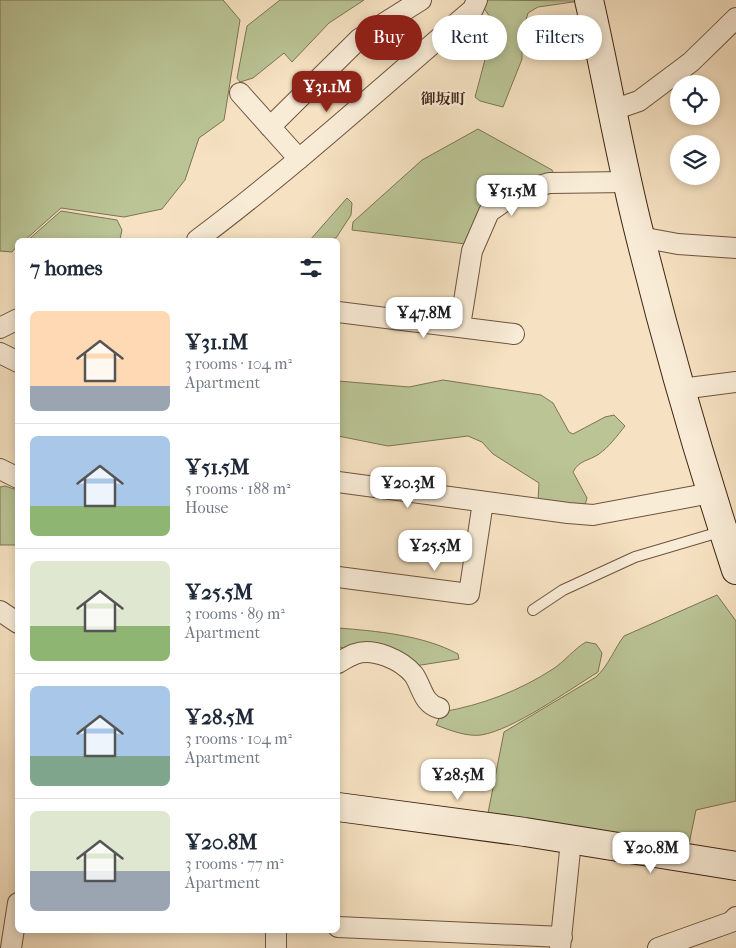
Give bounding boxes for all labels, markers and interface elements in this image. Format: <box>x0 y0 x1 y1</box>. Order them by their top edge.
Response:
chip: Buy <box>355 15 422 60</box>
chip: Rent <box>432 15 507 60</box>
chip: Filters <box>517 15 602 60</box>
pin: ¥31.1M <box>286 70 368 113</box>
map controls <box>670 75 720 185</box>
button: locate <box>670 75 720 125</box>
text: ¥31.1M <box>303 77 351 96</box>
district label: 御坂町 <box>420 90 466 108</box>
button: layers <box>670 135 720 185</box>
pin: ¥51.5M <box>471 174 553 217</box>
text: ¥51.5M <box>487 181 537 200</box>
icon: filters <box>297 254 325 282</box>
text: 7 homes <box>30 256 102 280</box>
pin: ¥47.8M <box>383 296 465 339</box>
text: ¥47.8M <box>397 303 451 322</box>
text: ¥31.1M <box>185 330 248 354</box>
icon: home <box>70 331 130 391</box>
text: 3 rooms · 104 m² <box>185 354 292 373</box>
text: Apartment <box>185 373 260 392</box>
text: ¥51.5M <box>185 455 249 479</box>
icon: home <box>70 456 130 516</box>
pin: ¥20.3M <box>367 466 449 509</box>
text: ¥20.3M <box>381 473 435 492</box>
text: 5 rooms · 188 m² <box>185 479 291 498</box>
text: House <box>185 498 228 517</box>
pin: ¥25.5M <box>394 530 476 572</box>
text: ¥25.5M <box>409 536 461 555</box>
text: ¥25.5M <box>185 580 253 604</box>
icon: home <box>70 581 130 641</box>
text: 3 rooms · 89 m² <box>185 604 285 623</box>
text: Apartment <box>185 623 260 642</box>
text: ¥28.5M <box>185 705 254 729</box>
icon: home <box>70 706 130 766</box>
text: 3 rooms · 104 m² <box>185 729 292 748</box>
text: Apartment <box>185 748 260 767</box>
pin: ¥28.5M <box>417 758 499 801</box>
text: ¥28.5M <box>432 765 484 784</box>
text: ¥20.8M <box>185 830 258 854</box>
icon: home <box>70 831 130 891</box>
pin: ¥20.8M <box>610 832 692 874</box>
text: ¥20.8M <box>623 838 679 857</box>
text: 3 rooms · 77 m² <box>185 854 284 873</box>
text: Apartment <box>185 873 260 892</box>

